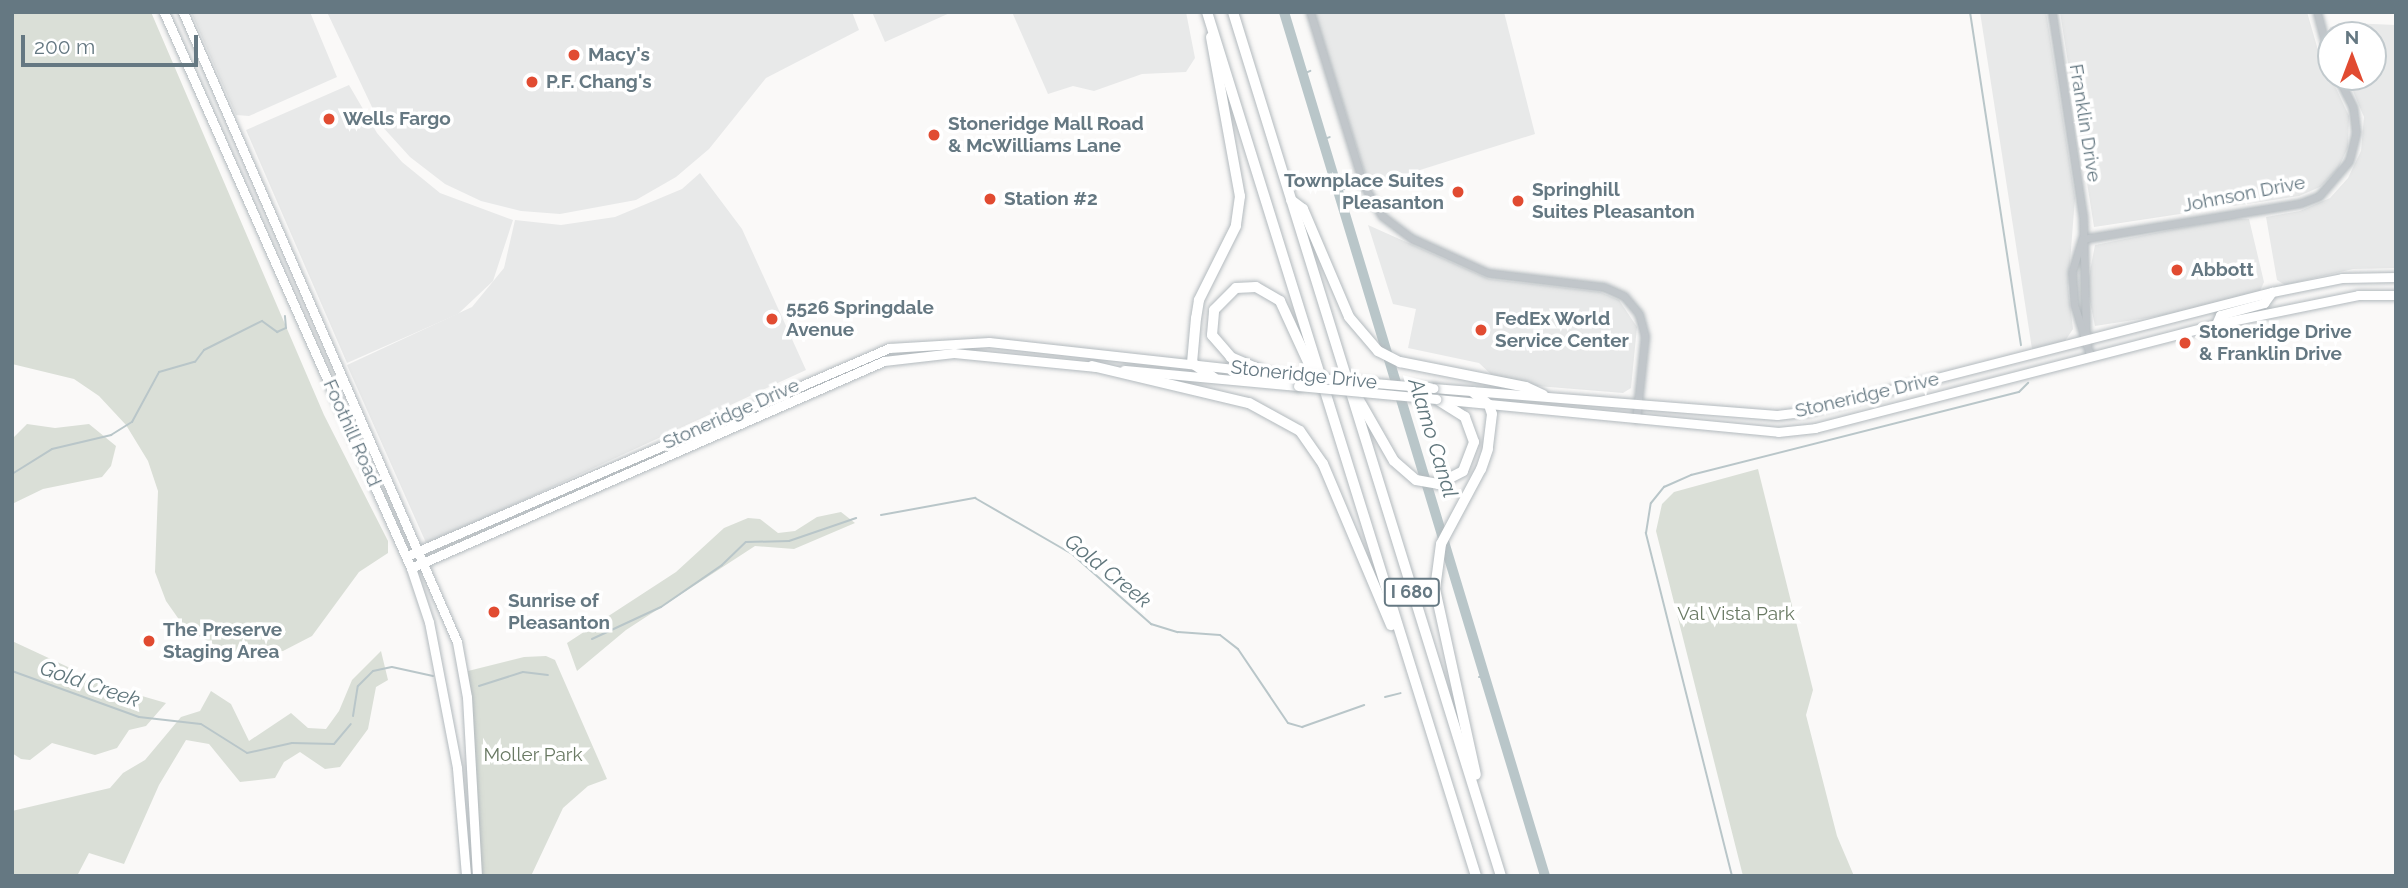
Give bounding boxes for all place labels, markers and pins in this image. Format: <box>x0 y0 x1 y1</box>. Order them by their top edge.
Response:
place label: Macy's <box>588 44 650 66</box>
marker: Macy's <box>566 47 582 63</box>
place label: P.F. Chang's <box>546 71 652 93</box>
marker: P.F. Chang's <box>524 74 540 90</box>
place label: Wells Fargo <box>343 108 451 130</box>
marker: Wells Fargo <box>321 111 337 127</box>
place label: Stoneridge Mall Road & McWilliams Lane <box>948 113 1144 157</box>
marker: Stoneridge Mall Road & McWilliams Lane <box>926 127 942 143</box>
place label: Townplace Suites Pleasanton <box>1284 170 1444 214</box>
place label: Springhill Suites Pleasanton <box>1532 179 1695 223</box>
marker: Townplace Suites Pleasanton <box>1450 184 1466 200</box>
place label: Station #2 <box>1004 188 1098 210</box>
marker: Station #2 <box>982 191 998 207</box>
marker: Springhill Suites Pleasanton <box>1510 193 1526 209</box>
place label: Abbott <box>2191 259 2254 281</box>
marker: Abbott <box>2169 262 2185 278</box>
place label: 5526 Springdale Avenue <box>786 297 934 341</box>
place label: FedEx World Service Center <box>1495 308 1629 352</box>
marker: 5526 Springdale Avenue <box>764 311 780 327</box>
place label: Stoneridge Drive & Franklin Drive <box>2199 321 2352 365</box>
marker: FedEx World Service Center <box>1473 322 1489 338</box>
marker: Stoneridge Drive & Franklin Drive <box>2177 335 2193 351</box>
place label: Sunrise of Pleasanton <box>508 590 610 634</box>
marker: Sunrise of Pleasanton <box>486 604 502 620</box>
place label: The Preserve Staging Area <box>163 619 282 663</box>
marker: The Preserve Staging Area <box>141 633 157 649</box>

